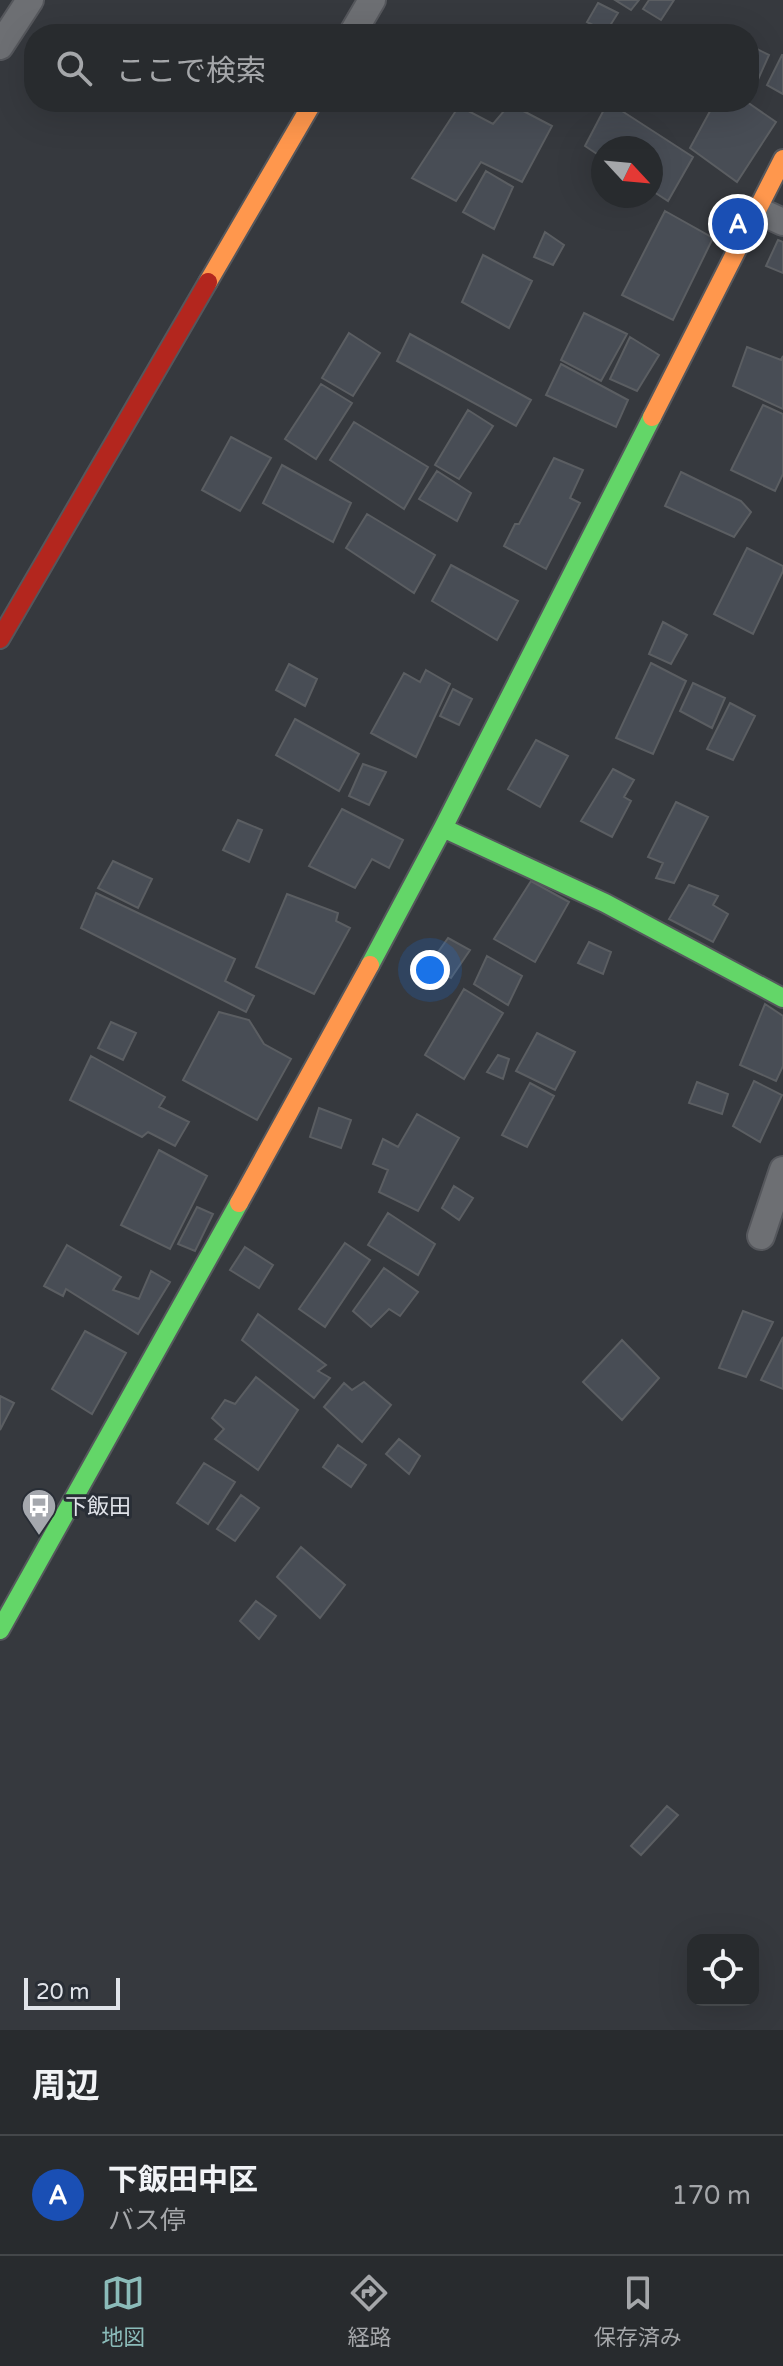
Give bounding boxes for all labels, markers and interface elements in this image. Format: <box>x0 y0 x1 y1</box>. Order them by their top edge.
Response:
search box <box>24 24 759 112</box>
icon: search <box>52 46 96 90</box>
text: ここで検索 <box>116 53 266 90</box>
north arrow <box>591 136 663 208</box>
pin: A <box>712 194 764 254</box>
your location <box>410 950 450 990</box>
bus stop icon: 下飯田 <box>20 1487 58 1537</box>
place label: 下飯田 <box>65 1494 131 1520</box>
map controls <box>687 1934 759 2006</box>
button: locate <box>687 1934 759 2006</box>
scale bar <box>24 1974 120 2010</box>
text: 20 m <box>36 1979 90 2005</box>
text: 周辺 <box>32 2066 100 2107</box>
text: 下飯田中区 <box>108 2162 258 2199</box>
text: A <box>48 2180 68 2211</box>
text: 170 m <box>671 2180 751 2211</box>
text: バス停 <box>108 2205 186 2236</box>
tab: 地図 <box>101 2271 145 2351</box>
tab: 経路 <box>347 2271 392 2351</box>
tab: 保存済み <box>594 2271 682 2351</box>

